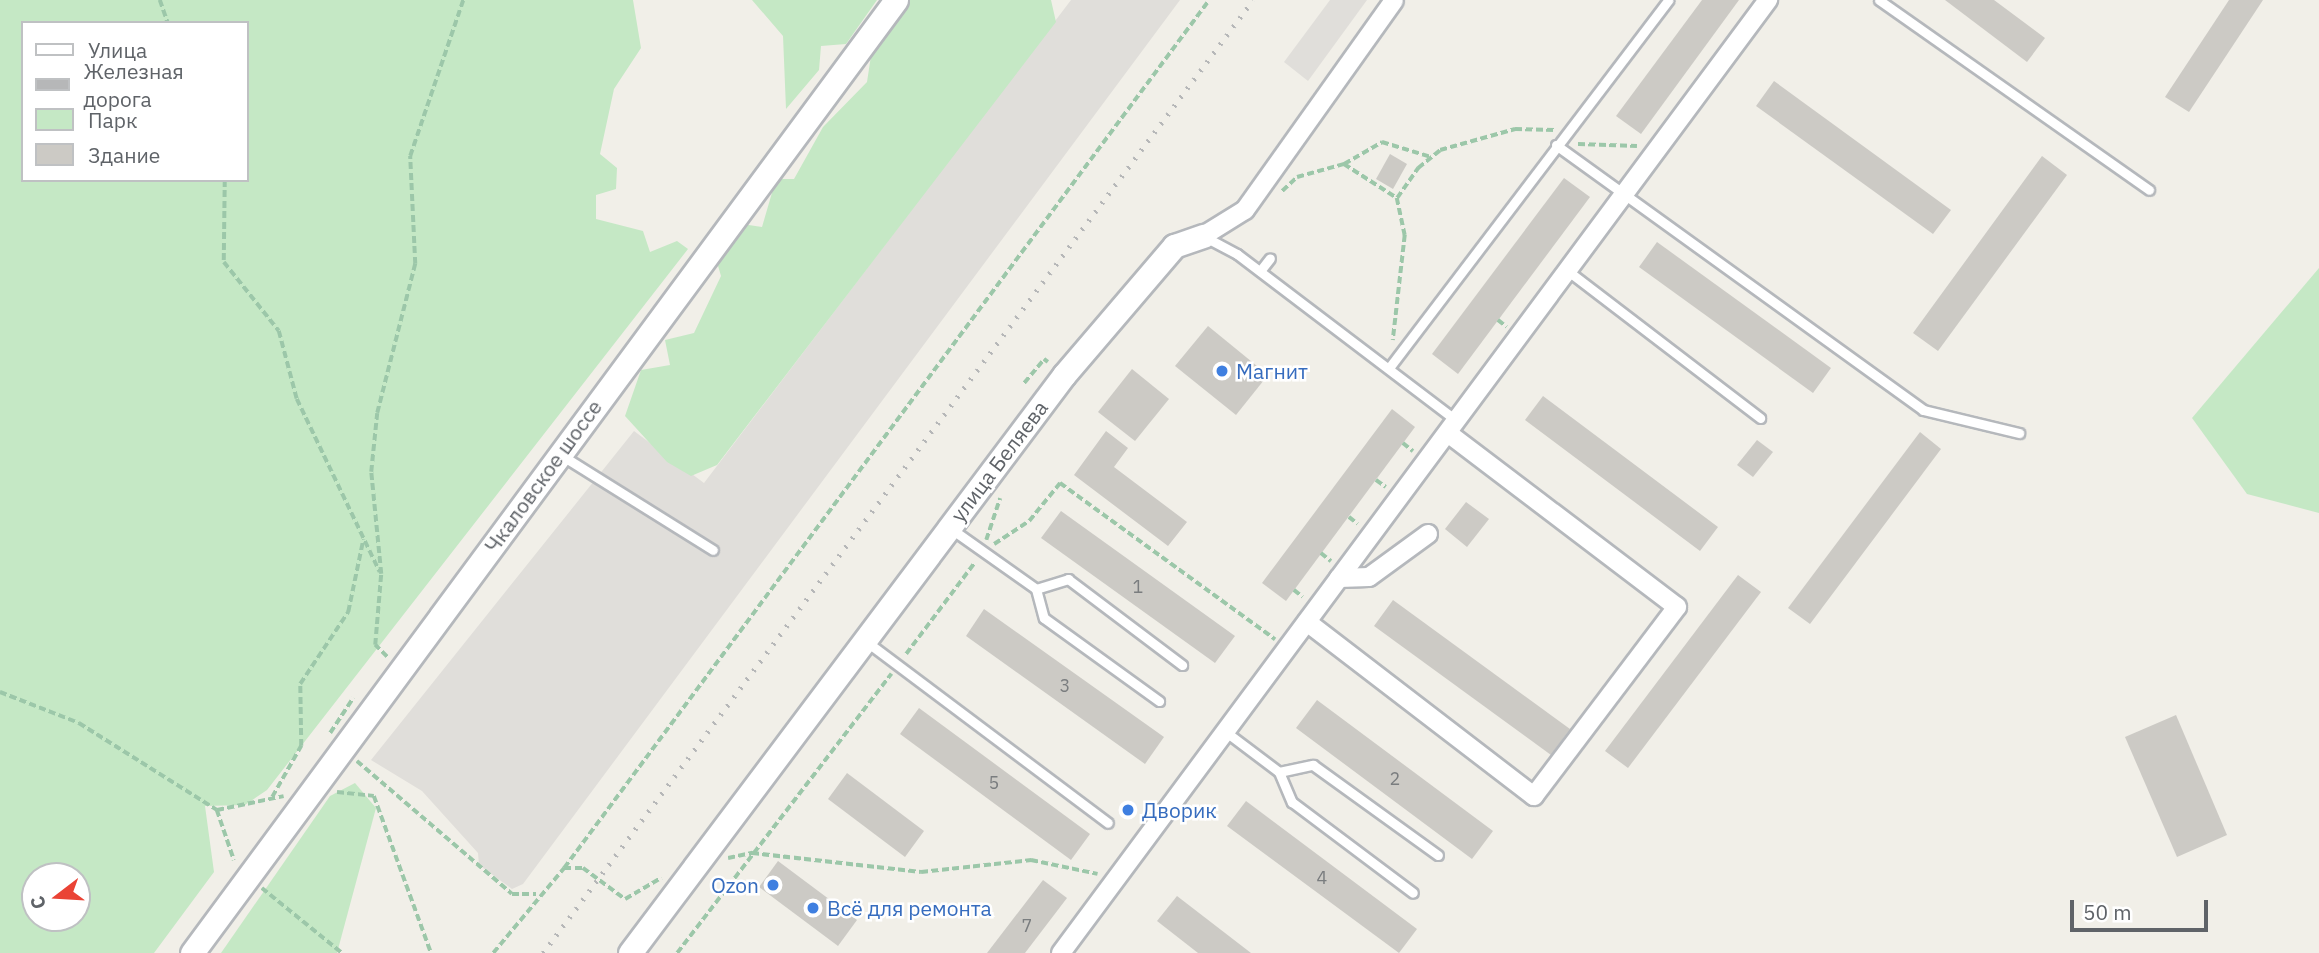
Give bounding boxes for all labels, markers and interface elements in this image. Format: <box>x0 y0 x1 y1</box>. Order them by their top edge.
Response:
legend <box>21 21 248 182</box>
text: Улица <box>88 36 147 64</box>
text: Железная дорога <box>84 57 184 113</box>
text: Парк <box>88 106 138 134</box>
text: Здание <box>88 141 160 169</box>
place label: Магнит <box>1236 358 1308 384</box>
marker: Магнит <box>1214 363 1230 379</box>
street label: Чкаловское шоссе <box>479 395 607 557</box>
street label: улица Беляева <box>945 395 1053 527</box>
house number: 1 <box>1133 576 1143 598</box>
house number: 3 <box>1060 675 1070 697</box>
house number: 2 <box>1390 768 1400 790</box>
house number: 5 <box>989 772 999 794</box>
place label: Дворик <box>1142 797 1217 823</box>
marker: Дворик <box>1120 802 1136 818</box>
north arrow <box>21 862 91 932</box>
house number: 4 <box>1317 867 1327 889</box>
place label: Ozon <box>711 872 759 898</box>
marker: Ozon <box>765 877 781 893</box>
scale bar <box>2074 886 2212 930</box>
text: С <box>25 893 51 912</box>
place label: Всё для ремонта <box>827 895 992 921</box>
text: 50 m <box>2083 898 2132 926</box>
marker: Всё для ремонта <box>805 900 821 916</box>
house number: 7 <box>1022 915 1032 937</box>

